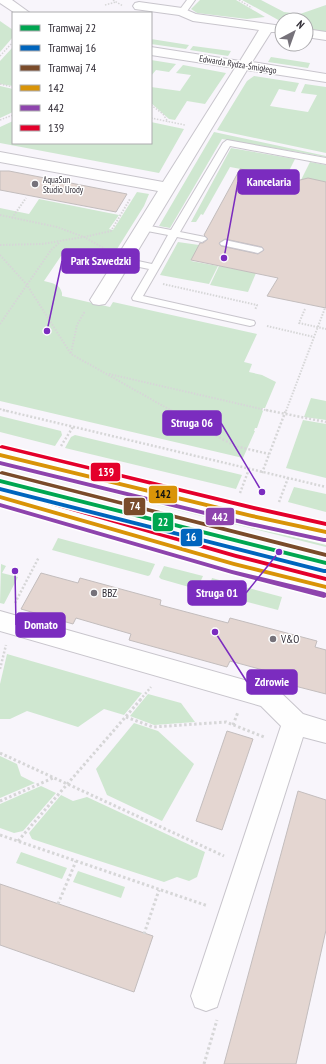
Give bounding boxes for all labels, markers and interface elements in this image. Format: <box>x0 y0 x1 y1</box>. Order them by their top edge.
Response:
legend <box>12 12 152 144</box>
north arrow <box>274 12 314 52</box>
text: N <box>294 17 307 32</box>
text: Tramwaj 22 <box>48 20 96 35</box>
text: Tramwaj 16 <box>48 40 96 55</box>
street label: Edwarda Rydza-Śmigłego <box>198 52 278 76</box>
text: Tramwaj 74 <box>48 60 97 75</box>
text: 142 <box>48 80 64 95</box>
text: 442 <box>48 100 64 115</box>
text: 139 <box>48 120 64 135</box>
callout: Kancelaria <box>238 170 299 194</box>
place label: AquaSun Studio Urody <box>43 174 84 195</box>
text: Kancelaria <box>247 174 291 189</box>
marker: AquaSun Studio Urody <box>30 179 40 189</box>
callout: Park Szwedzki <box>62 249 139 273</box>
text: Park Szwedzki <box>71 253 132 268</box>
callout: Struga 06 <box>163 411 221 435</box>
text: Struga 06 <box>171 415 213 430</box>
line badge: 139 <box>90 462 121 482</box>
text: 139 <box>98 465 114 479</box>
line badge: 142 <box>148 485 178 504</box>
text: 142 <box>155 487 171 501</box>
line badge: 74 <box>123 497 146 516</box>
text: 74 <box>130 499 141 513</box>
line badge: 442 <box>205 507 235 526</box>
text: 442 <box>212 510 228 524</box>
line badge: 22 <box>152 512 174 532</box>
text: 22 <box>158 515 168 529</box>
line badge: 16 <box>180 528 203 547</box>
text: 16 <box>186 530 196 544</box>
callout: Struga 01 <box>188 581 246 605</box>
text: Struga 01 <box>196 585 238 600</box>
place label: BBZ <box>102 586 117 600</box>
marker: BBZ <box>89 588 99 598</box>
callout: Domato <box>16 613 65 637</box>
text: Domato <box>24 617 58 632</box>
place label: V&O <box>280 632 299 646</box>
marker: V&O <box>268 634 278 644</box>
callout: Zdrowie <box>247 670 297 694</box>
text: Zdrowie <box>255 674 289 689</box>

